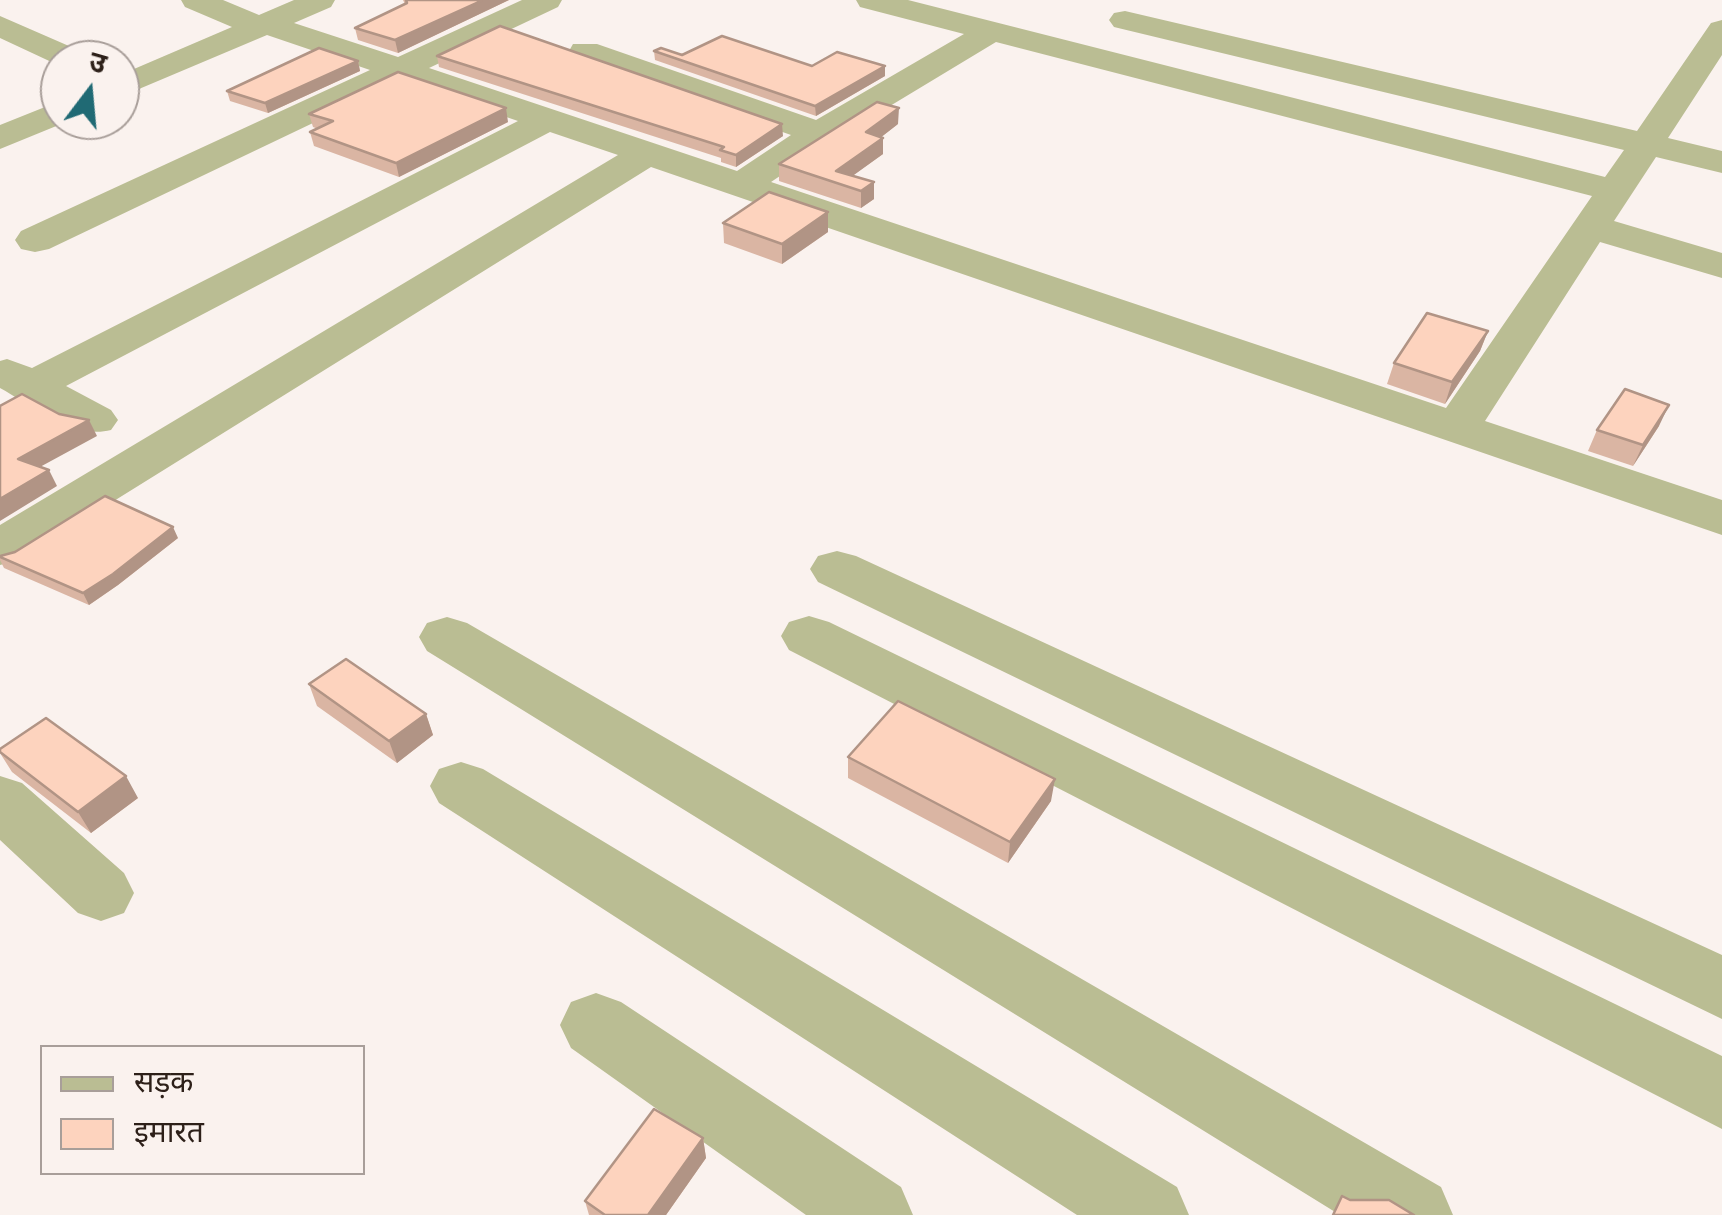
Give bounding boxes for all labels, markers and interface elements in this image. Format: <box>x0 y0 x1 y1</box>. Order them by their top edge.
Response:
north arrow <box>40 40 140 140</box>
text: उ <box>85 44 110 82</box>
legend <box>40 1045 365 1175</box>
text: सड़क <box>134 1064 193 1101</box>
text: इमारत <box>134 1114 204 1151</box>

